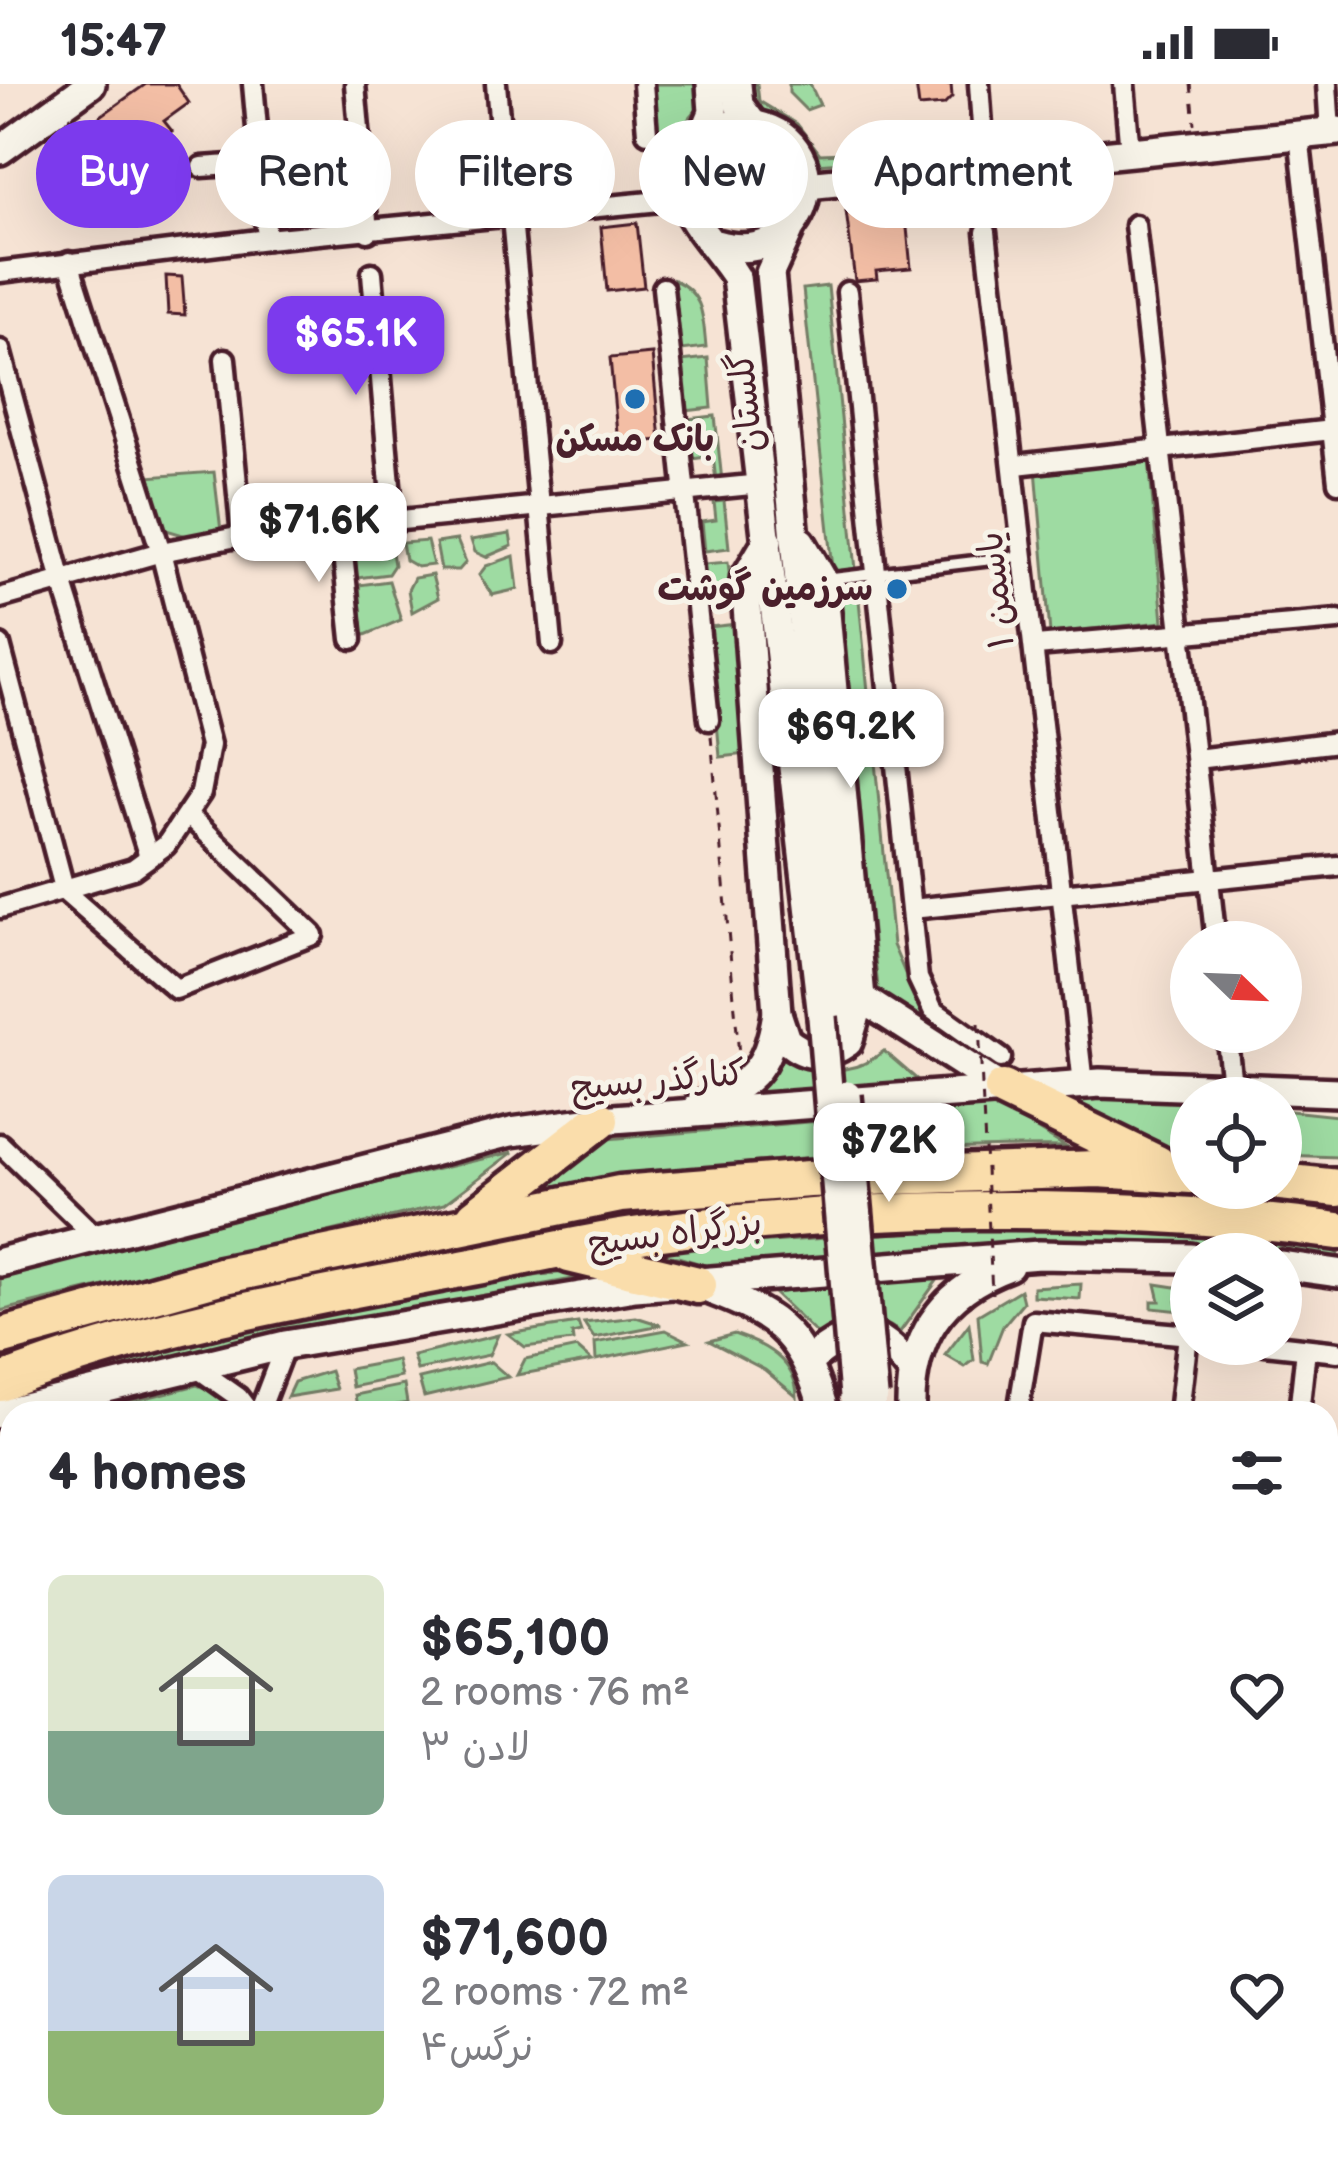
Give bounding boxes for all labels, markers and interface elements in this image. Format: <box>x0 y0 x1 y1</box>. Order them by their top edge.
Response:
text: 15:47 <box>60 15 167 70</box>
chip: Buy <box>36 120 191 228</box>
chip: Rent <box>215 120 391 228</box>
chip: Filters <box>415 120 615 228</box>
chip: New <box>639 120 808 228</box>
chip: Apartment <box>832 120 1114 228</box>
pin: $65.1K <box>258 296 454 398</box>
text: $65.1K <box>294 311 418 358</box>
street label: گلستان <box>719 350 774 454</box>
marker: بانک مسکن <box>622 386 648 412</box>
place label: بانک مسکن <box>556 419 715 462</box>
pin: $71.6K <box>221 483 417 585</box>
text: $71.6K <box>258 498 380 545</box>
street label: یاسمن ۱ <box>969 529 1025 651</box>
place label: سرزمین گوشت <box>657 566 873 611</box>
marker: سرزمین گوشت <box>884 576 910 602</box>
pin: $69.2K <box>753 689 949 791</box>
text: $69.2K <box>786 704 916 751</box>
north arrow <box>1170 921 1302 1053</box>
map controls <box>1170 921 1302 1365</box>
street label: کنارگذر بسیج <box>569 1051 747 1111</box>
button: locate <box>1170 1077 1302 1209</box>
pin: $72K <box>818 1103 960 1205</box>
text: $72K <box>840 1118 938 1165</box>
street label: بزرگراه بسیج <box>585 1201 765 1267</box>
button: layers <box>1170 1233 1302 1365</box>
icon: filters <box>1224 1440 1290 1506</box>
text: 4 homes <box>48 1443 247 1504</box>
text: $65,100 <box>420 1609 610 1670</box>
icon: home <box>144 1623 288 1767</box>
icon: heart <box>1224 1662 1290 1728</box>
text: 2 rooms · 76 m² <box>420 1670 690 1717</box>
text: لادن ۳ <box>420 1725 530 1772</box>
text: $71,600 <box>420 1909 609 1970</box>
icon: home <box>144 1923 288 2067</box>
icon: heart <box>1224 1962 1290 2028</box>
text: 2 rooms · 72 m² <box>420 1970 689 2017</box>
text: نرگس۴ <box>420 2025 533 2072</box>

